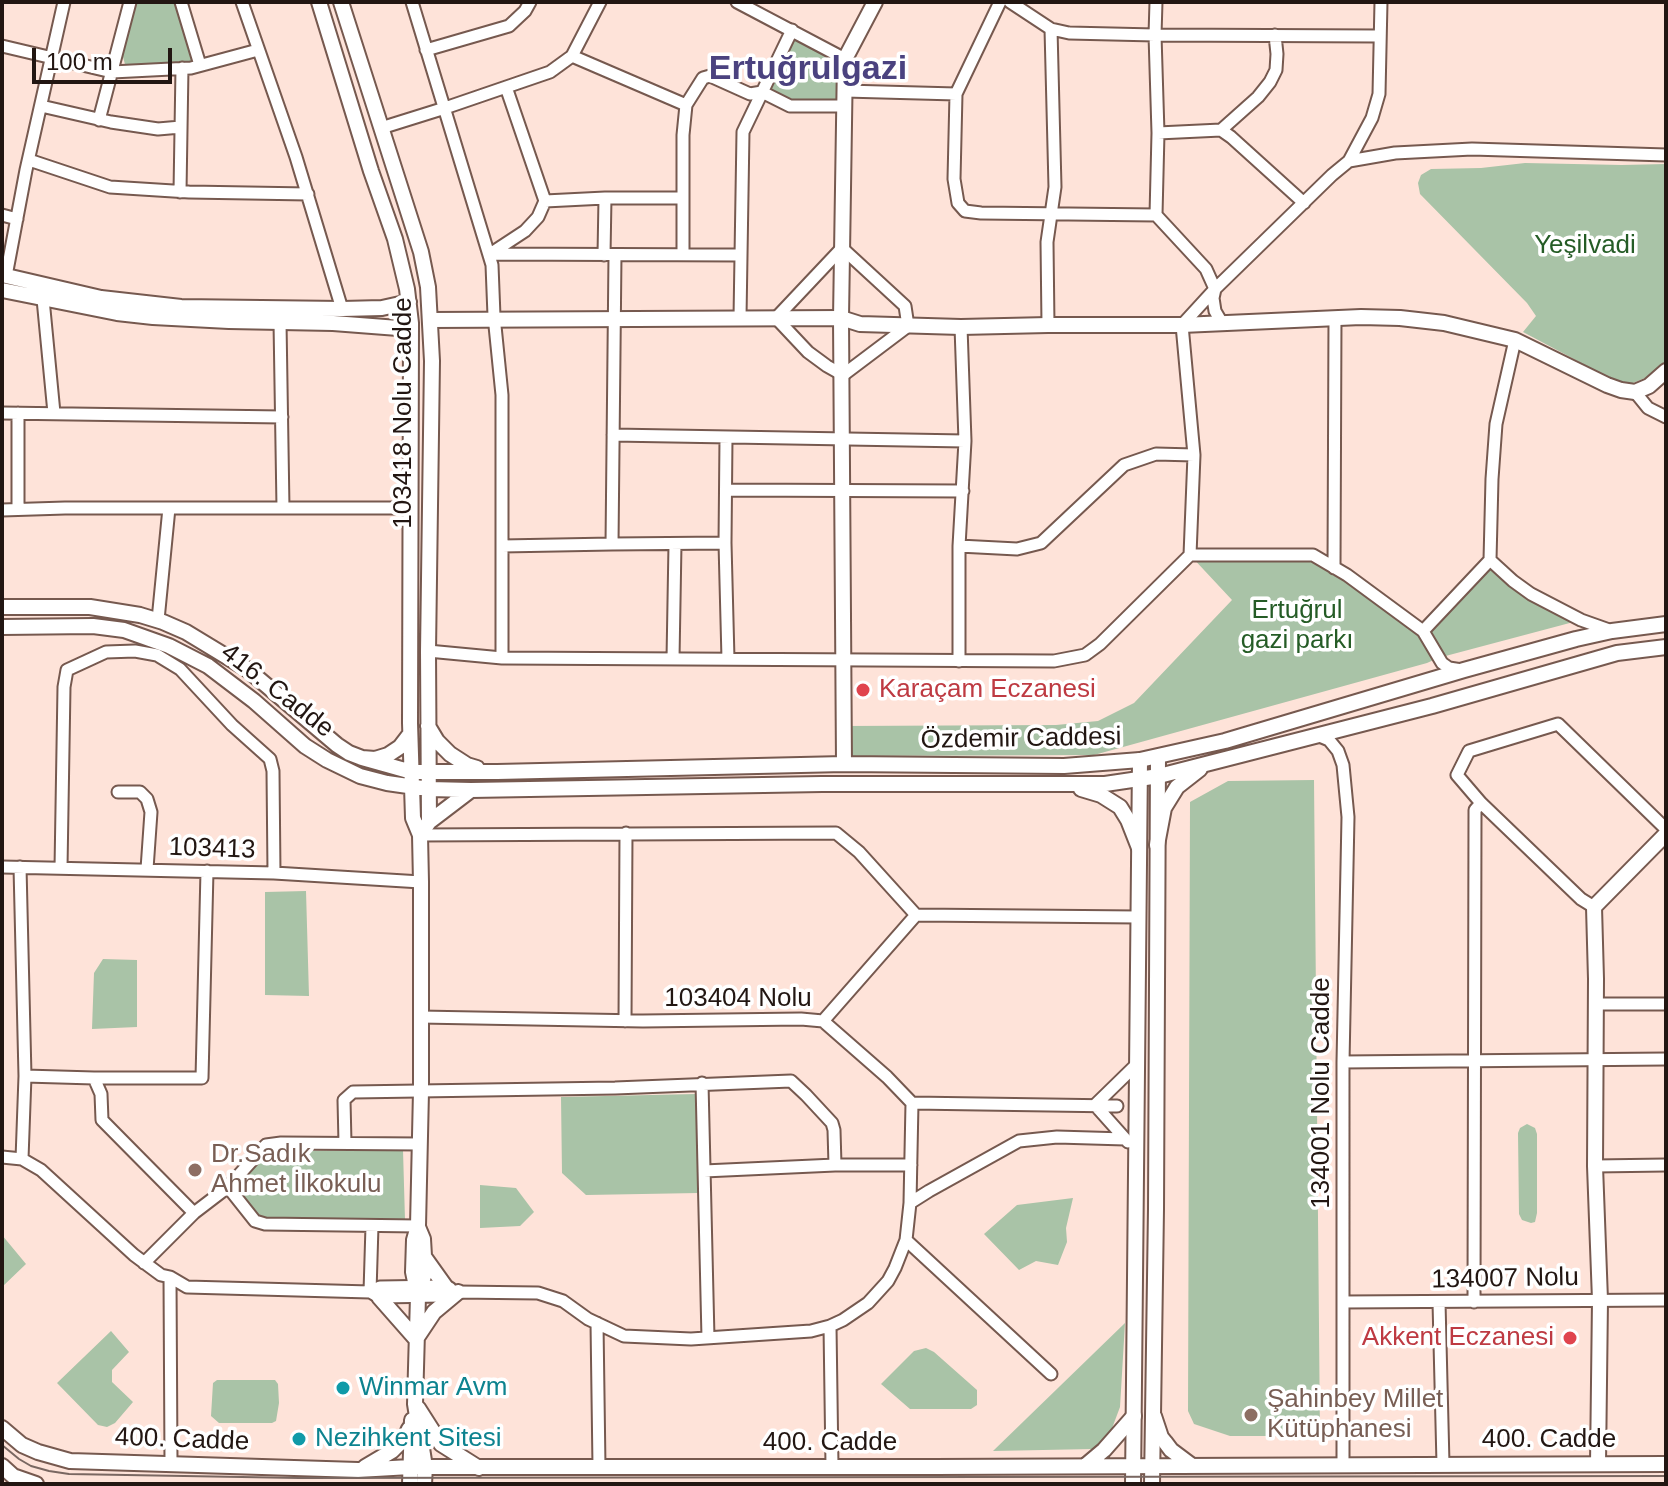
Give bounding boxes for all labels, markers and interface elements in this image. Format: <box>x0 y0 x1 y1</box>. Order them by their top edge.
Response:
scale bar <box>36 32 176 82</box>
text: 100 m <box>46 48 113 75</box>
district label: Ertuğrulgazi <box>709 50 907 90</box>
park label: Yeşilvadi <box>1534 230 1636 262</box>
street label: 103418 Nolu Cadde <box>388 297 420 529</box>
park label: Ertuğrul gazi parkı <box>1241 595 1353 656</box>
street label: 416. Cadde <box>214 637 340 745</box>
place label: Karaçam Eczanesi <box>879 674 1096 706</box>
marker: Karaçam Eczanesi <box>854 681 872 699</box>
street label: Özdemir Caddesi <box>920 722 1122 756</box>
street label: 103413 <box>168 832 256 866</box>
street label: 134001 Nolu Cadde <box>1306 977 1338 1209</box>
street label: 103404 Nolu <box>664 983 812 1015</box>
place label: Dr.Sadık Ahmet İlkokulu <box>211 1139 382 1200</box>
marker: Dr.Sadık Ahmet İlkokulu <box>186 1161 204 1179</box>
street label: 134007 Nolu <box>1431 1262 1579 1296</box>
place label: Akkent Eczanesi <box>1362 1322 1554 1354</box>
marker: Akkent Eczanesi <box>1561 1329 1579 1347</box>
place label: Winmar Avm <box>359 1372 507 1404</box>
marker: Winmar Avm <box>334 1379 352 1397</box>
place label: Şahinbey Millet Kütüphanesi <box>1267 1384 1443 1446</box>
marker: Şahinbey Millet Kütüphanesi <box>1242 1406 1260 1424</box>
street label: 400. Cadde <box>114 1422 250 1458</box>
place label: Nezihkent Sitesi <box>315 1423 501 1455</box>
street label: 400. Cadde <box>1482 1424 1616 1456</box>
street label: 400. Cadde <box>763 1427 897 1459</box>
marker: Nezihkent Sitesi <box>290 1430 308 1448</box>

